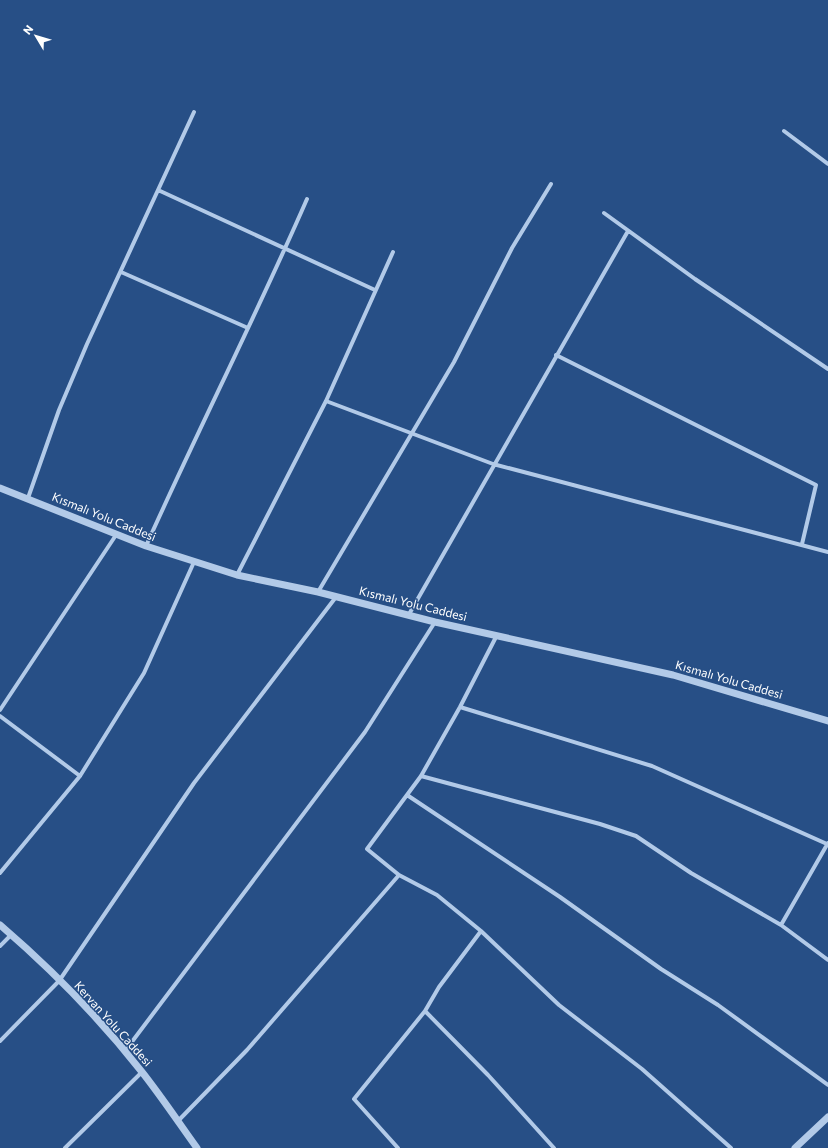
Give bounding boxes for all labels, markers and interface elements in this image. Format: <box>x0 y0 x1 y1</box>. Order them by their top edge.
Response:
north arrow <box>16 16 56 56</box>
text: N <box>20 22 35 37</box>
street label: Kısmalı Yolu Caddesi <box>50 489 158 543</box>
street label: Kısmalı Yolu Caddesi <box>358 583 469 623</box>
street label: Kısmalı Yolu Caddesi <box>674 657 785 701</box>
street label: Kervan Yolu Caddesi <box>72 978 156 1069</box>

